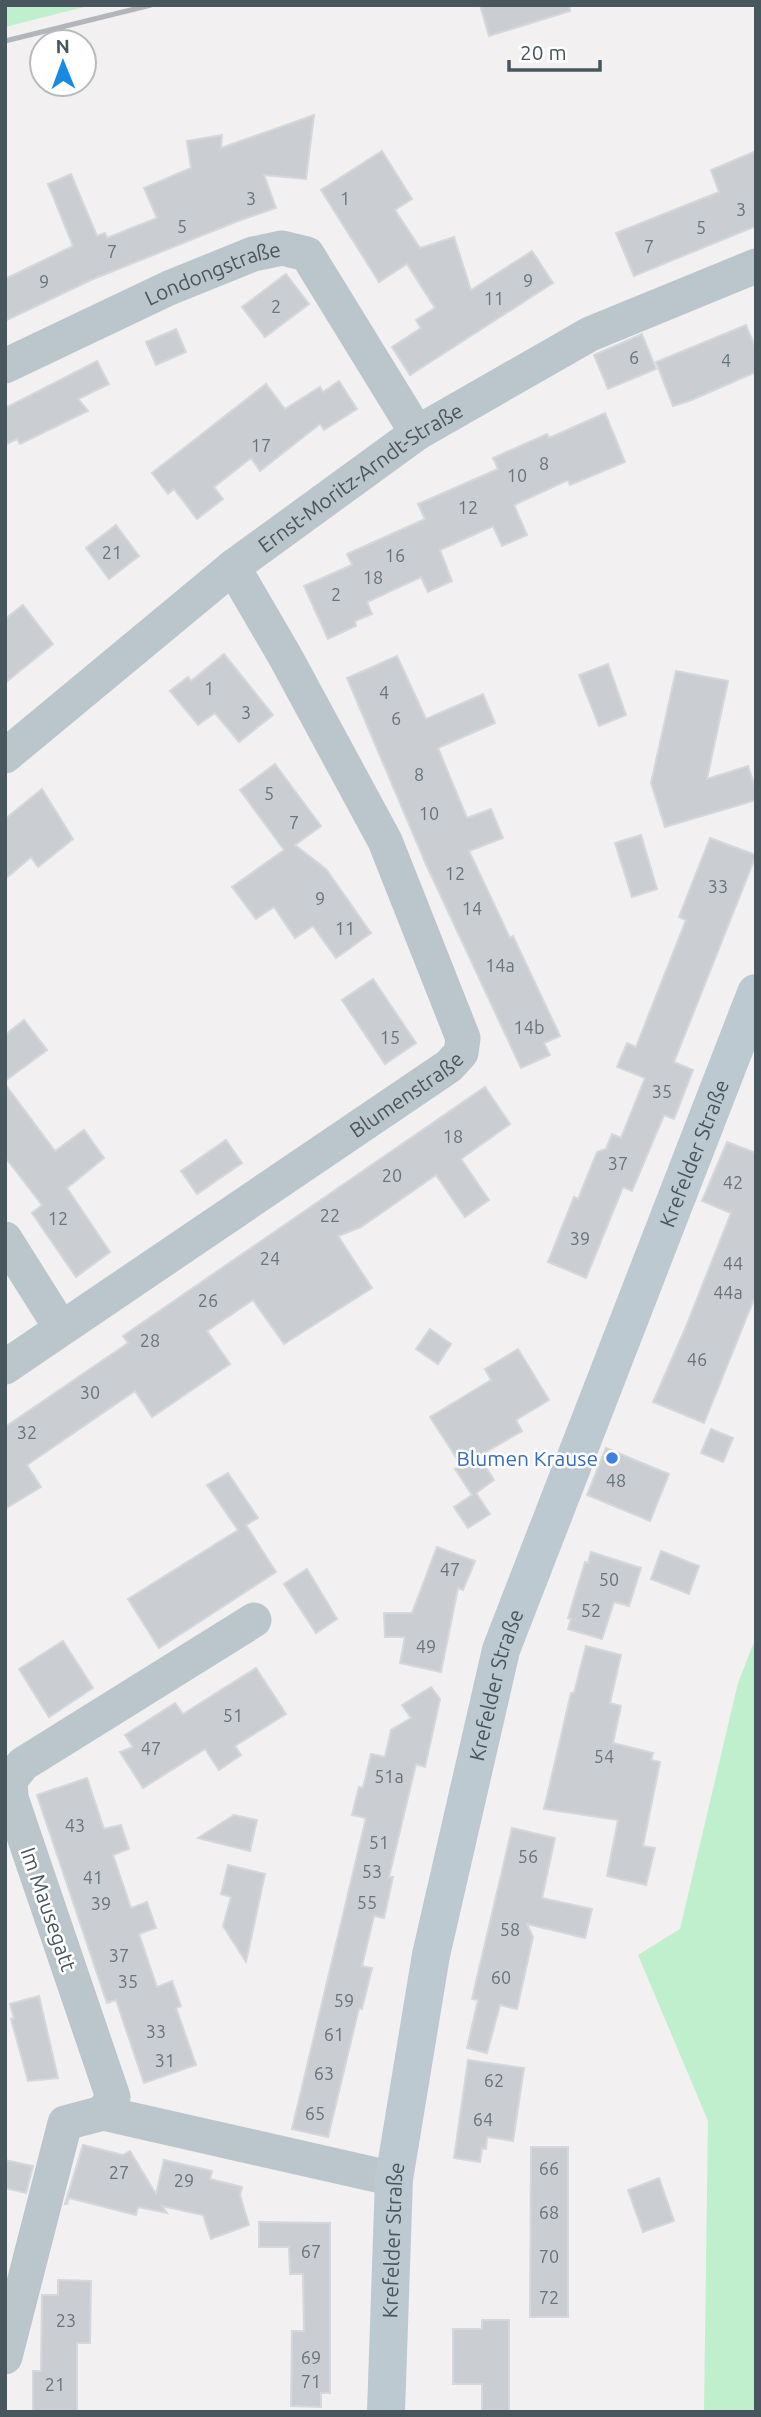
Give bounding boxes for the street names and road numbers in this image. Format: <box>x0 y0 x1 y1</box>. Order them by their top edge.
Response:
street label: Londongstraße <box>141 237 283 310</box>
street label: Ernst-Moritz-Arndt-Straße <box>253 398 467 557</box>
street label: Blumenstraße <box>345 1047 468 1142</box>
street label: Krefelder Straße <box>654 1076 733 1230</box>
street label: Krefelder Straße <box>464 1605 528 1763</box>
street label: Im Mausegatt <box>17 1844 81 1974</box>
street label: Krefelder Straße <box>377 2160 409 2319</box>

